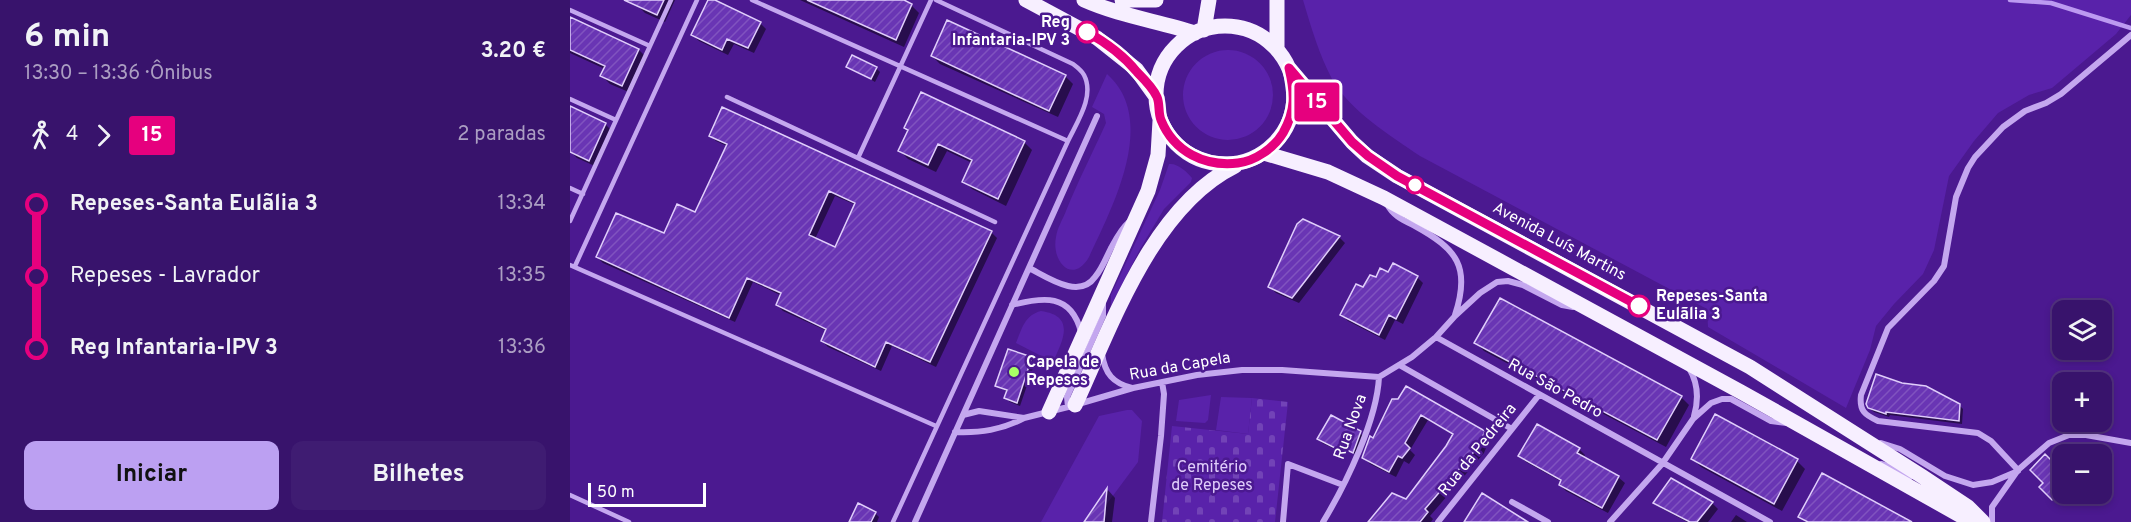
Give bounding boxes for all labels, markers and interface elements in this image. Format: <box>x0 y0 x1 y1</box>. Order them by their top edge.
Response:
place label: Reg Infantaria-IPV 3 <box>952 13 1070 51</box>
text: 6 min <box>24 17 110 59</box>
marker: Reg Infantaria-IPV 3 <box>1076 21 1098 43</box>
text: 3.20 € <box>481 38 546 65</box>
text: 13:30 – 13:36 · Ônibus <box>24 61 213 87</box>
line badge: 15 <box>1290 82 1344 122</box>
text: 15 <box>1306 89 1328 116</box>
icon: walk <box>24 119 57 152</box>
icon: forward <box>87 119 120 152</box>
text: 4 <box>66 122 78 148</box>
text: 15 <box>141 122 163 149</box>
text: 2 paradas <box>457 122 546 148</box>
unlabelled marker <box>1406 176 1424 194</box>
text: Repeses-Santa Eulãlia 3 <box>70 191 318 218</box>
text: 13:34 <box>498 191 546 217</box>
street label: Avenida Luís Martins <box>1489 198 1629 286</box>
text: Repeses - Lavrador <box>70 263 260 290</box>
text: 13:35 <box>498 263 546 289</box>
place label: Repeses-Santa Eulãlia 3 <box>1656 287 1768 325</box>
marker: Repeses-Santa Eulãlia 3 <box>1628 295 1650 317</box>
map controls <box>2052 300 2112 504</box>
button: layers <box>2052 300 2112 360</box>
text: Reg Infantaria-IPV 3 <box>70 335 278 362</box>
text: 13:36 <box>498 335 546 361</box>
street label: Rua da Capela <box>1128 348 1232 386</box>
place label: Capela de Repeses <box>1026 353 1099 391</box>
street label: Rua São Pedro <box>1504 355 1606 423</box>
marker: Capela de Repeses <box>1007 365 1021 379</box>
button: + <box>2052 372 2112 432</box>
street label: Rua Nova <box>1330 392 1372 462</box>
street label: Rua da Pedreira <box>1434 400 1522 500</box>
button: Iniciar <box>24 441 279 510</box>
button: Bilhetes <box>291 441 546 510</box>
button: − <box>2052 444 2112 504</box>
park label: Cemitério de Repeses <box>1171 458 1253 496</box>
scale bar <box>588 480 706 508</box>
text: 50 m <box>597 483 635 503</box>

